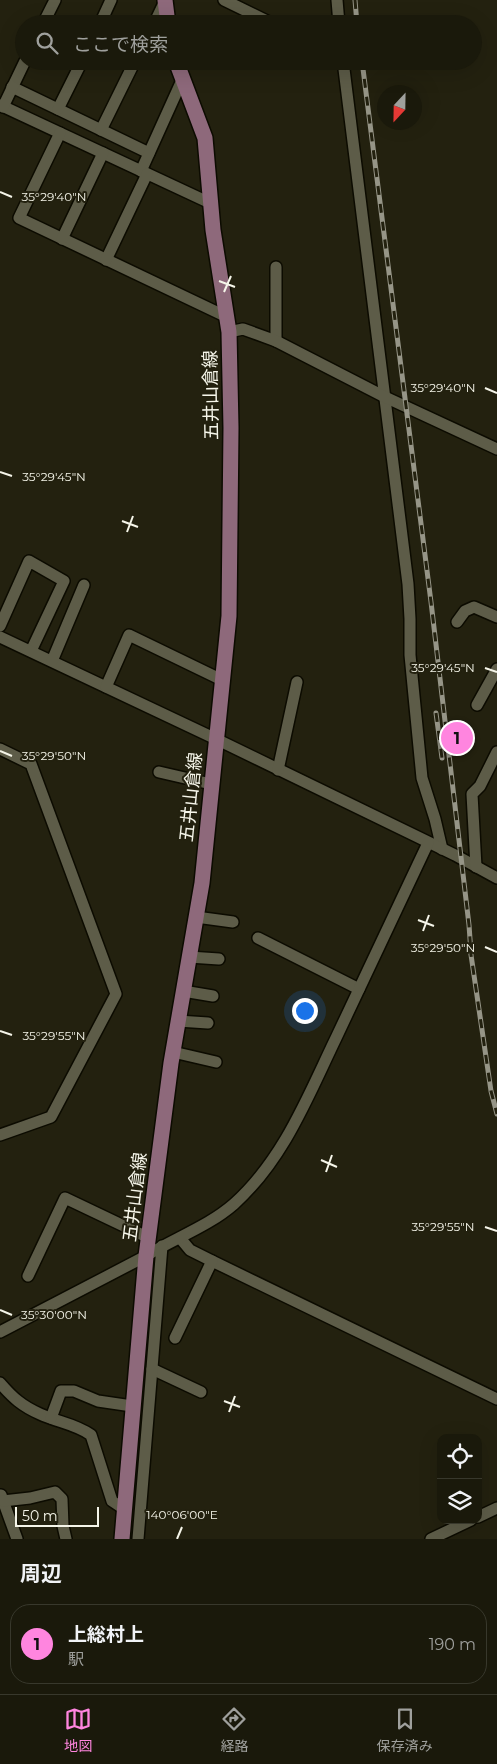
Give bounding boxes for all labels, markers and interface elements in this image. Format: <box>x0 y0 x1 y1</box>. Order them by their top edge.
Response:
search box <box>15 15 482 70</box>
icon: search <box>33 29 61 57</box>
text: ここで検索 <box>73 33 168 56</box>
north arrow <box>377 85 422 130</box>
text: 35°29'40"N <box>21 189 87 204</box>
street label: 五井山倉線 <box>199 350 223 440</box>
text: 35°29'40"N <box>410 380 476 395</box>
text: 35°29'45"N <box>22 469 86 484</box>
text: 35°29'45"N <box>411 660 475 675</box>
pin: 1 <box>441 719 473 757</box>
text: 35°29'50"N <box>22 748 86 763</box>
street label: 五井山倉線 <box>175 751 207 843</box>
text: 35°29'50"N <box>411 940 475 955</box>
your location <box>292 998 318 1024</box>
text: 35°29'55"N <box>22 1028 86 1043</box>
street label: 五井山倉線 <box>119 1151 151 1243</box>
text: 35°29'55"N <box>411 1219 475 1234</box>
text: 35°30'00"N <box>21 1307 87 1322</box>
map controls <box>437 1434 482 1524</box>
button: locate <box>437 1434 482 1479</box>
button: layers <box>437 1479 482 1524</box>
scale bar <box>15 1504 99 1527</box>
text: 50 m <box>22 1507 58 1525</box>
text: 140°06'00"E <box>146 1507 218 1522</box>
text: 周辺 <box>20 1561 62 1586</box>
text: 上総村上 <box>68 1623 144 1646</box>
text: 1 <box>34 1635 40 1654</box>
text: 190 m <box>429 1635 476 1654</box>
text: 駅 <box>68 1650 84 1669</box>
tab: 地図 <box>64 1705 92 1755</box>
tab: 経路 <box>220 1705 248 1755</box>
tab: 保存済み <box>377 1705 433 1755</box>

